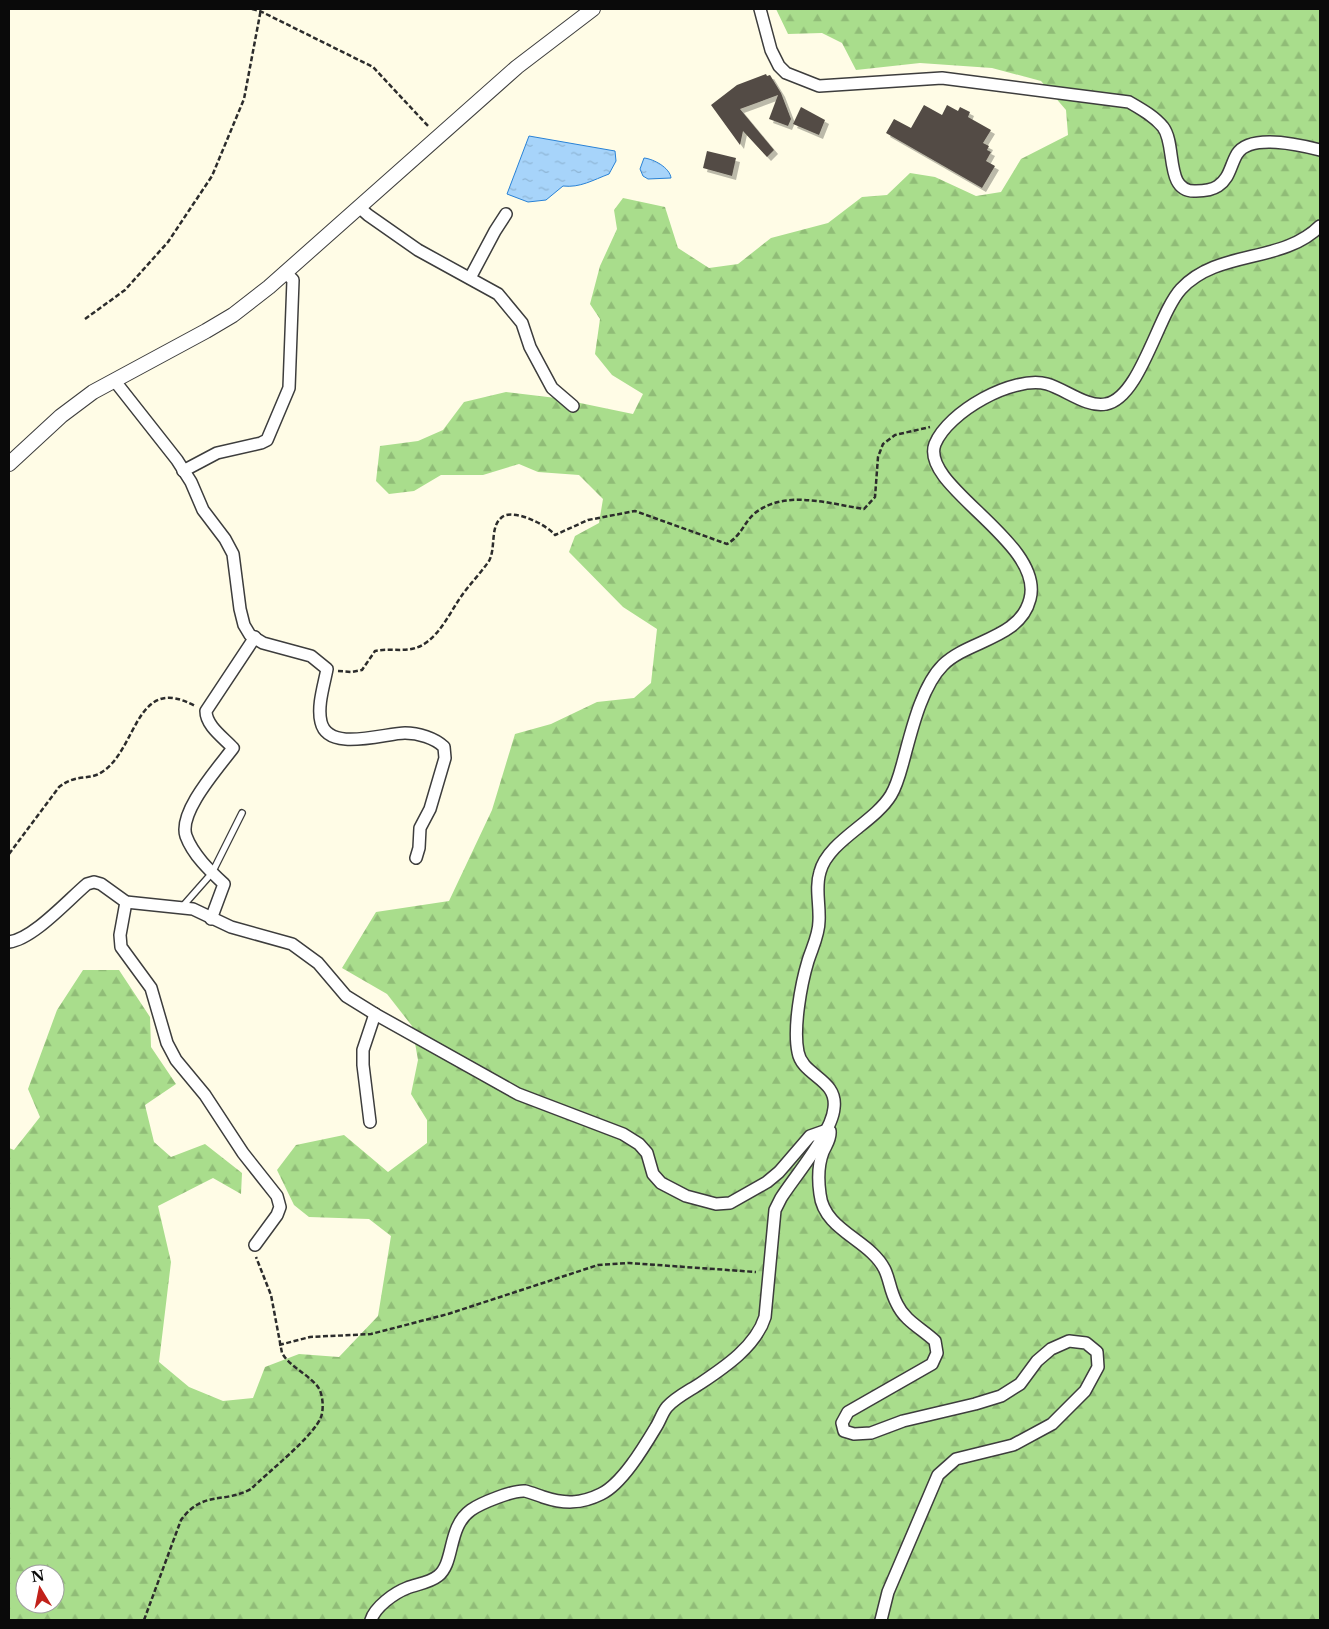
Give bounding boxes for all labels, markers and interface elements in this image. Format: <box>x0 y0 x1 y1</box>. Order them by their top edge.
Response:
north arrow <box>15 1564 65 1614</box>
text: N <box>30 1566 46 1586</box>

